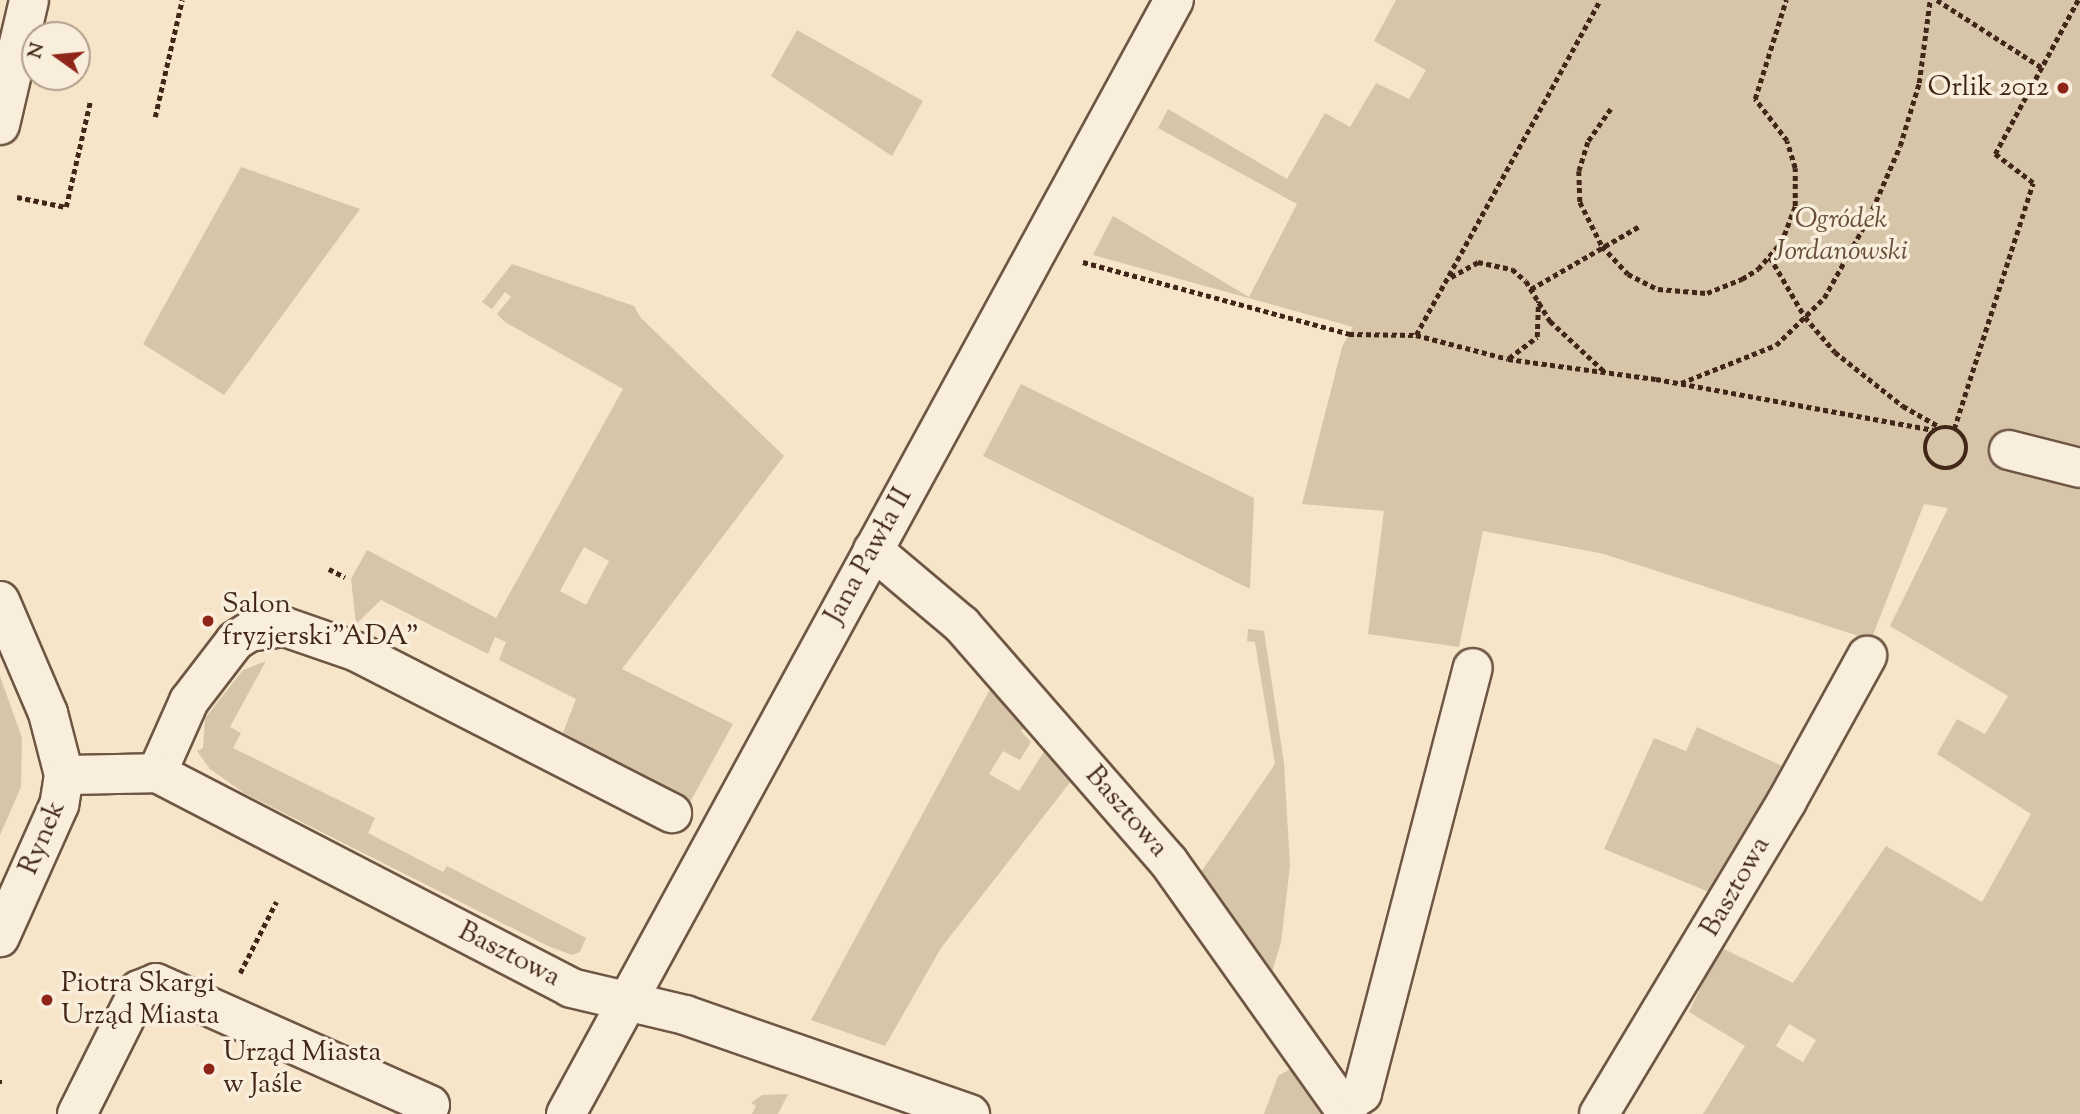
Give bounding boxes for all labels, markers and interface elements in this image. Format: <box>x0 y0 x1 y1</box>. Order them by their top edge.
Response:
north arrow <box>21 21 91 91</box>
text: N <box>22 40 52 62</box>
place label: Orlik 2012 <box>1928 71 2049 105</box>
marker: Orlik 2012 <box>2055 80 2071 96</box>
park label: Ogródek Jordanowski <box>1774 203 1908 269</box>
street label: Jana Pawła II <box>818 482 920 630</box>
place label: Salon fryzjerski"ADA" <box>222 588 419 654</box>
marker: Salon fryzjerski"ADA" <box>200 613 216 629</box>
street label: Basztowa <box>1077 759 1175 865</box>
street label: Rynek <box>12 796 74 880</box>
street label: Basztowa <box>1694 831 1778 943</box>
street label: Basztowa <box>452 915 566 995</box>
place label: Piotra Skargi Urząd Miasta <box>61 967 219 1033</box>
marker: Piotra Skargi Urząd Miasta <box>39 992 55 1008</box>
place label: Urząd Miasta w Jaśle <box>223 1036 381 1102</box>
marker: Urząd Miasta w Jaśle <box>201 1061 217 1077</box>

